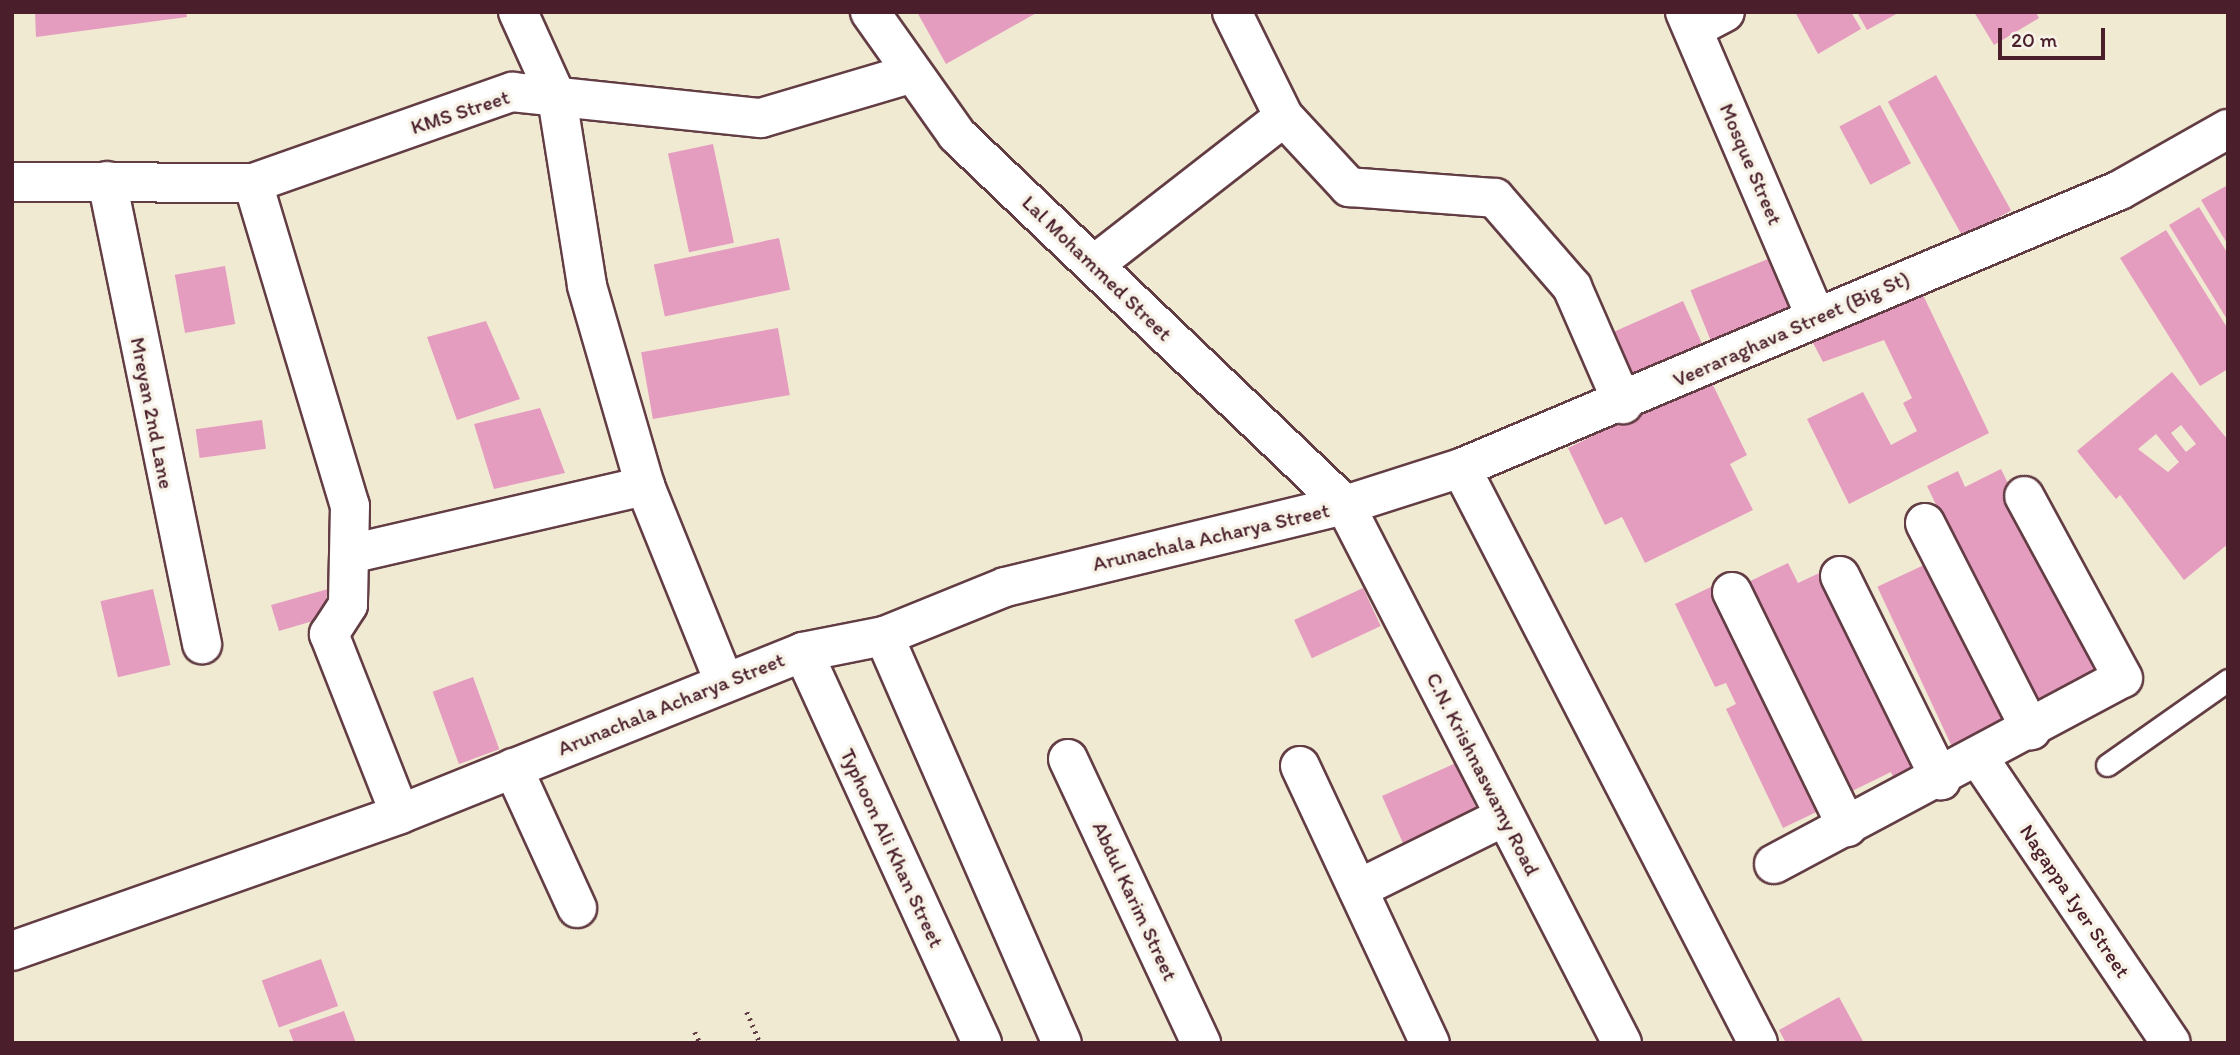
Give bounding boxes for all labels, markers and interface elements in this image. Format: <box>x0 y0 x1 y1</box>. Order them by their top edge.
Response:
scale bar <box>2002 14 2109 58</box>
text: 20 m <box>2011 27 2057 52</box>
street label: KMS Street <box>407 84 513 140</box>
street label: Mosque Street <box>1714 100 1788 228</box>
street label: Lal Mohammed Street <box>1017 190 1177 346</box>
street label: Veeraraghava Street (Big St) <box>1669 266 1913 392</box>
street label: Mreyan 2nd Lane <box>125 335 179 491</box>
street label: Arunachala Acharya Street <box>1090 497 1332 577</box>
street label: Arunachala Acharya Street <box>554 647 788 761</box>
street label: C.N. Krishnaswamy Road <box>1421 668 1545 880</box>
street label: Typhoon Ali Khan Street <box>835 745 949 951</box>
street label: Abdul Karim Street <box>1087 817 1183 985</box>
street label: Nagappa Iyer Street <box>2014 820 2136 982</box>

